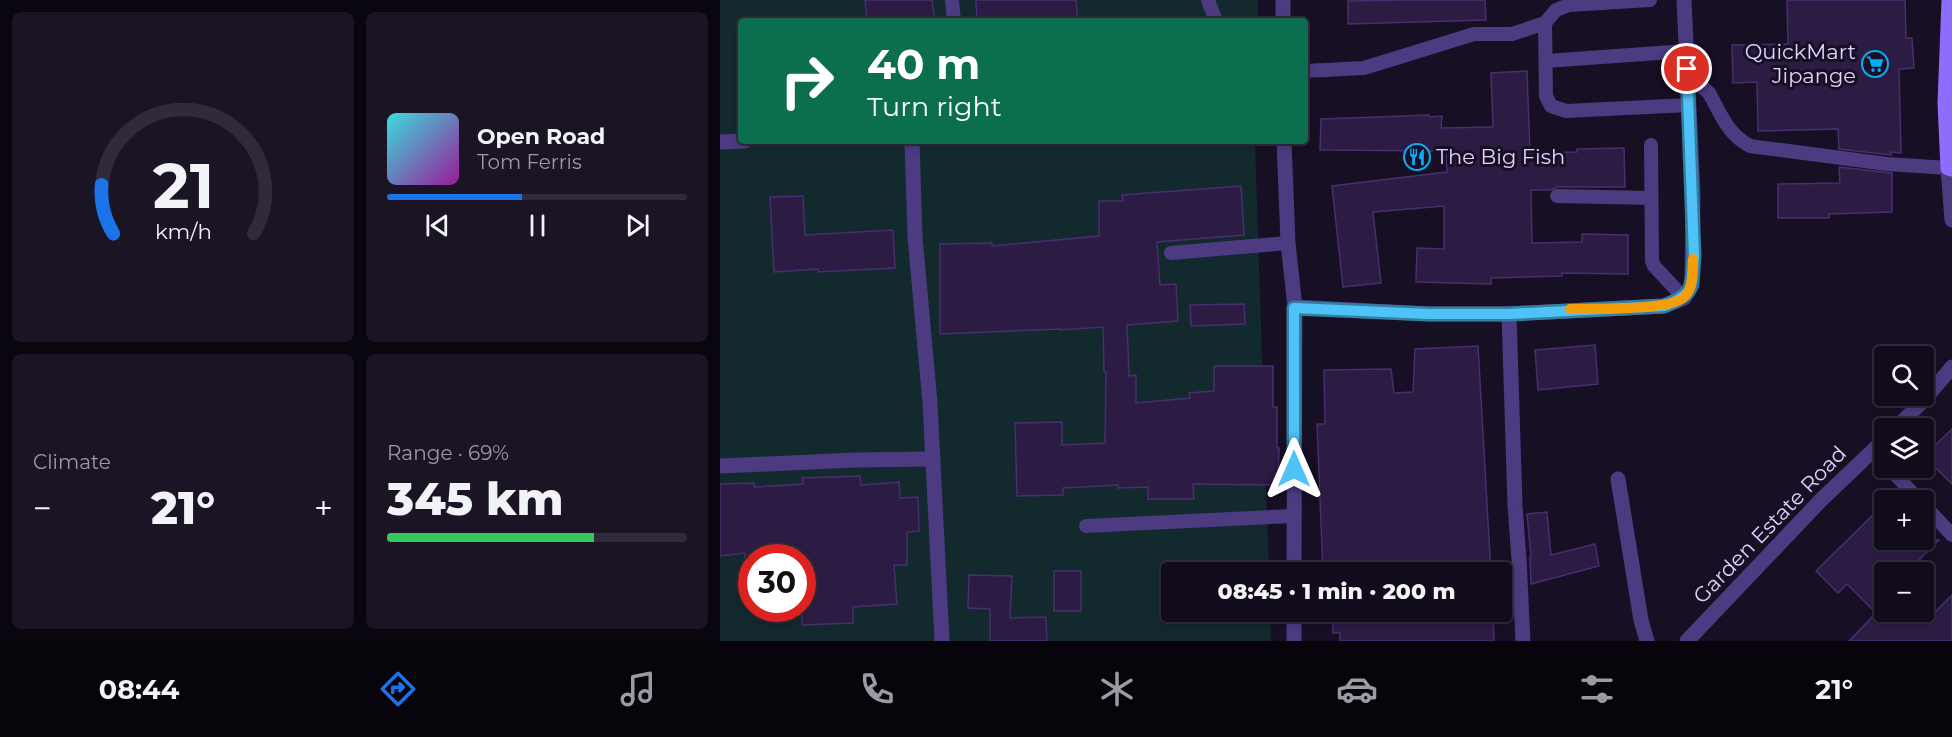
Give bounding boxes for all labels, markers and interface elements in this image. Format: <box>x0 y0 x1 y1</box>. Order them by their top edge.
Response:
text: 40 m <box>867 38 980 90</box>
place label: QuickMart Jipange <box>1745 39 1856 88</box>
icon: right <box>768 42 846 120</box>
pin <box>1661 43 1712 94</box>
supermarket icon: QuickMart Jipange <box>1860 49 1890 79</box>
icon: arrive <box>1670 52 1703 85</box>
text: Turn right <box>867 90 1002 123</box>
text: Open Road <box>477 123 605 150</box>
restaurant icon: The Big Fish <box>1402 142 1432 172</box>
place label: The Big Fish <box>1436 144 1565 169</box>
text: 21 <box>152 148 214 224</box>
text: Tom Ferris <box>477 150 582 174</box>
icon: previous <box>421 209 454 242</box>
icon: pause <box>521 209 554 242</box>
icon: next <box>621 209 654 242</box>
text: km/h <box>154 219 212 245</box>
map controls <box>1874 346 1934 622</box>
button: search <box>1874 346 1934 406</box>
button: layers <box>1874 418 1934 478</box>
position arrow <box>1262 437 1326 501</box>
text: Range · 69% <box>387 441 509 465</box>
street label: Garden Estate Road <box>1688 441 1851 609</box>
text: Climate <box>33 450 111 474</box>
text: 345 km <box>387 471 563 526</box>
text: 21° <box>151 480 215 535</box>
text: − <box>33 488 52 528</box>
text: + <box>314 488 333 528</box>
button: + <box>1874 490 1934 550</box>
speed limit sign: 30 <box>738 544 816 622</box>
button: − <box>1874 562 1934 622</box>
text: 08:45 · 1 min · 200 m <box>1218 578 1455 605</box>
icon: directions <box>377 668 419 710</box>
icon: music <box>617 668 659 710</box>
icon: phone <box>856 668 898 710</box>
icon: climate <box>1096 668 1138 710</box>
icon: car <box>1336 668 1378 710</box>
icon: filters <box>1576 668 1618 710</box>
text: 08:44 <box>99 673 179 706</box>
text: 21° <box>1815 673 1853 706</box>

